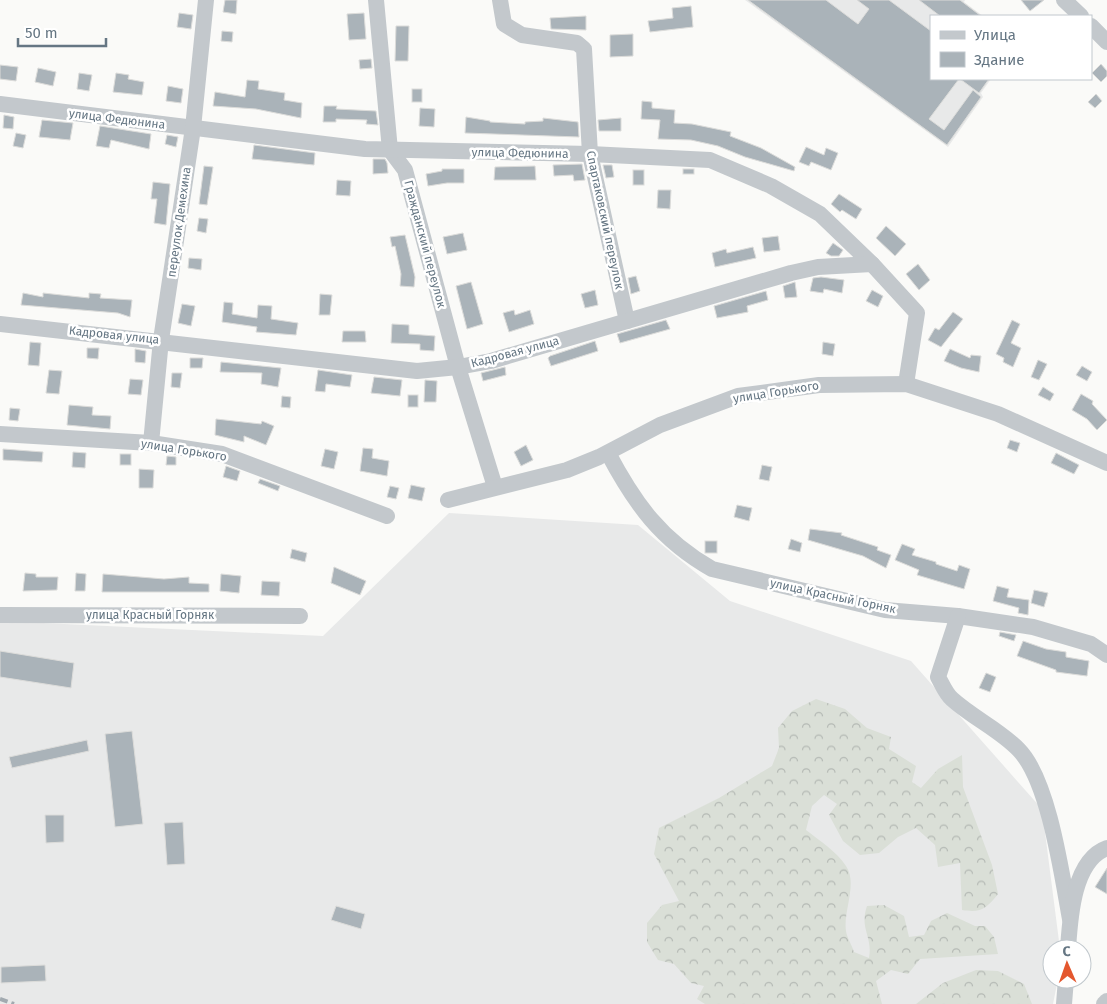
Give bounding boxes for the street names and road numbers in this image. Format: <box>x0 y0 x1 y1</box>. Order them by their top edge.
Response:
street label: улица Федюнина <box>68 106 166 132</box>
street label: улица Федюнина <box>471 145 569 161</box>
street label: Спартаковский переулок <box>583 150 627 291</box>
street label: переулок Демехина <box>164 166 194 278</box>
street label: Гражданский переулок <box>401 179 449 310</box>
street label: Кадровая улица <box>68 323 160 347</box>
street label: Кадровая улица <box>469 333 561 371</box>
street label: улица Горького <box>732 378 820 406</box>
street label: улица Горького <box>140 436 228 464</box>
street label: улица Красный Горняк <box>769 576 898 616</box>
street label: улица Красный Горняк <box>86 608 215 622</box>

